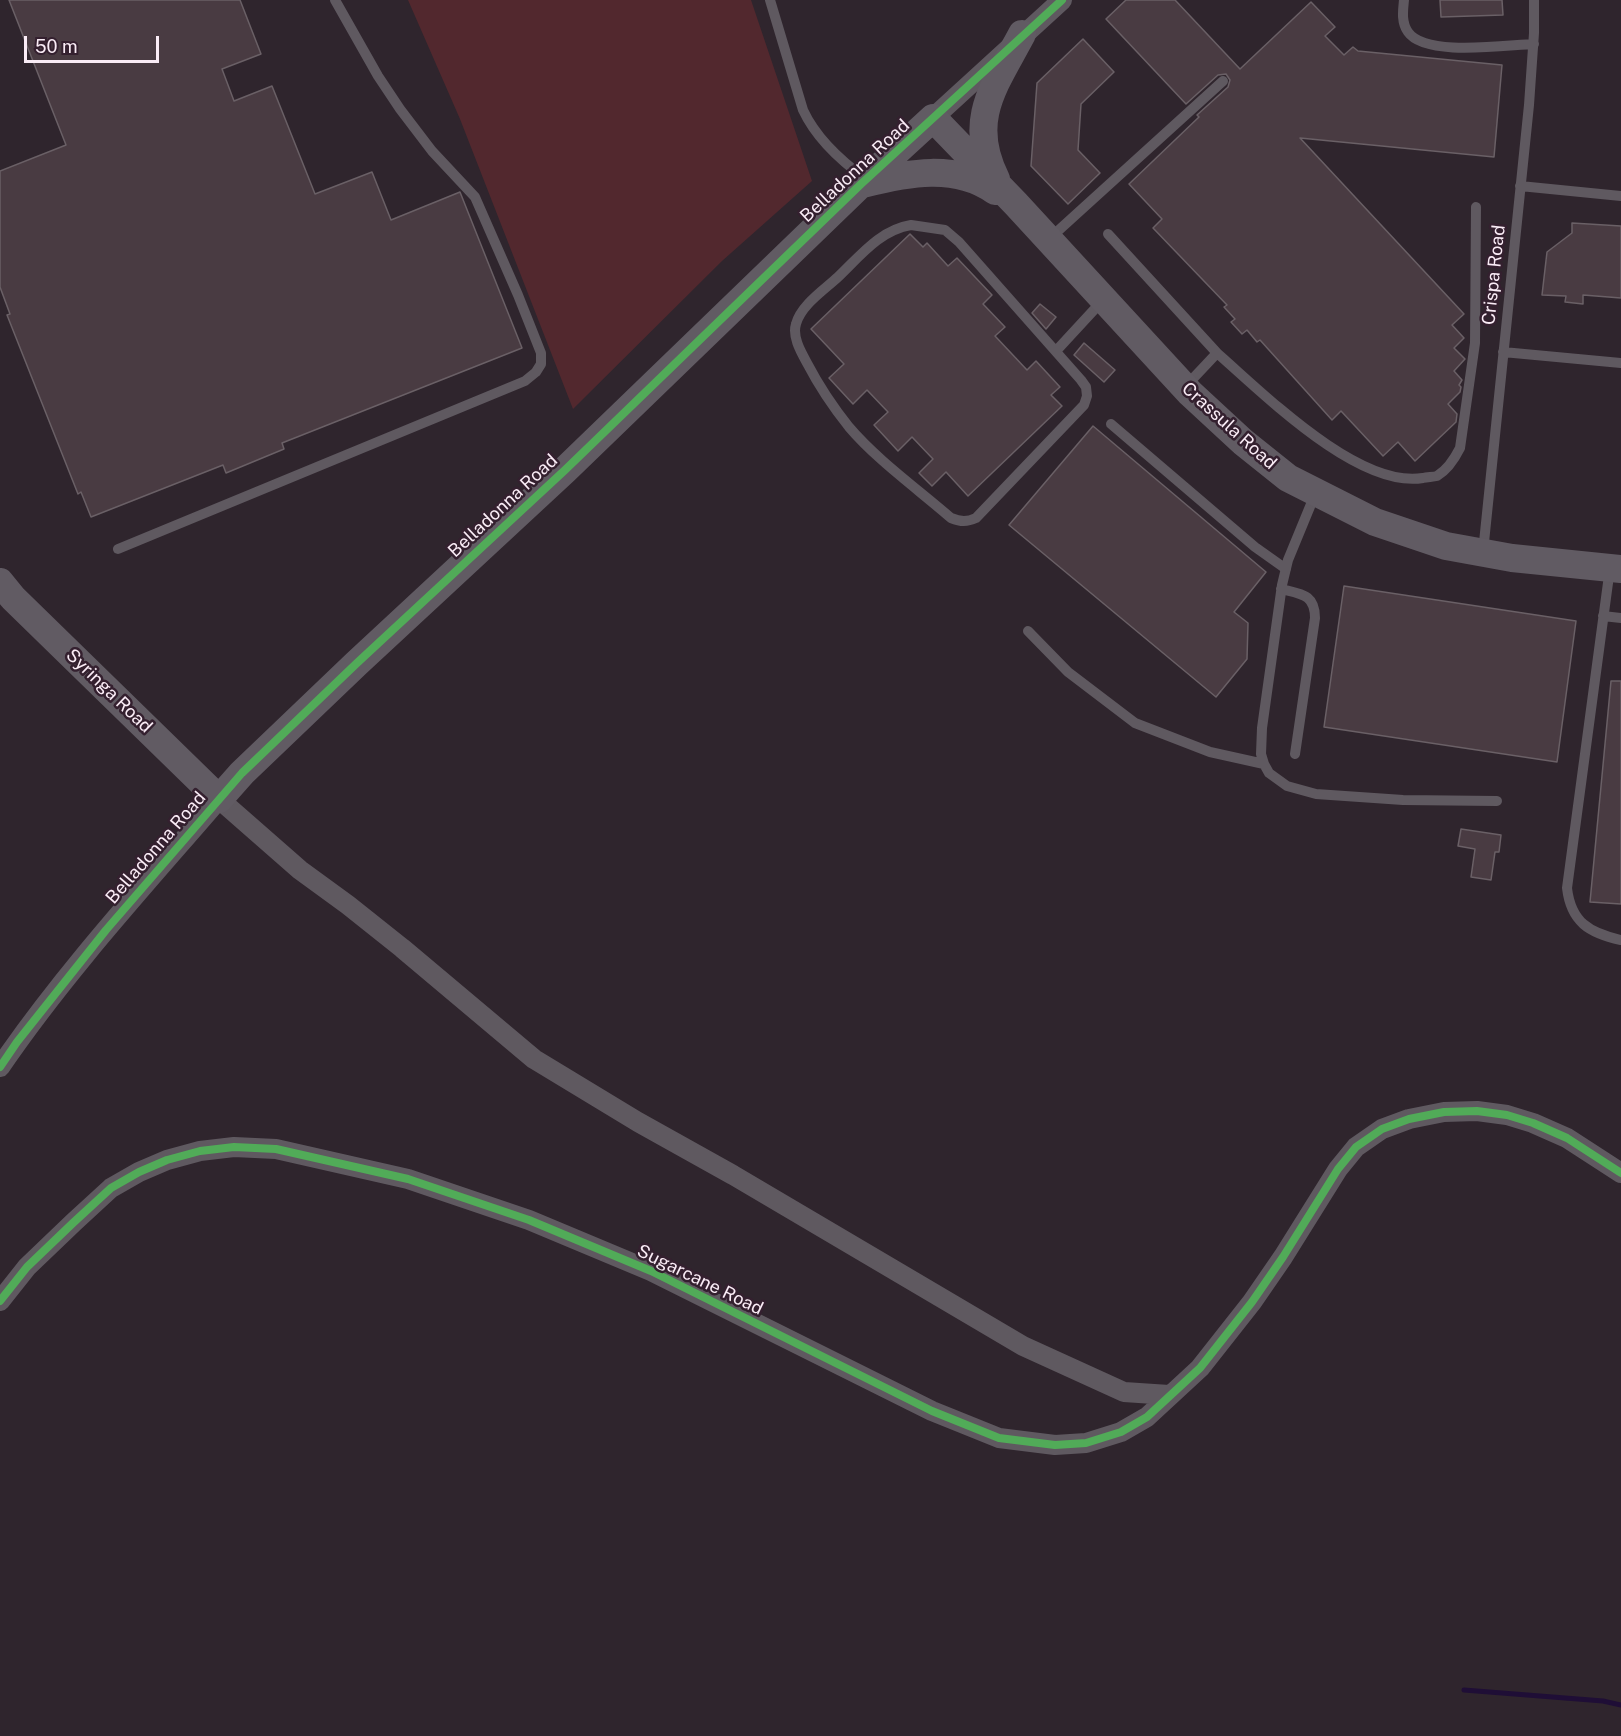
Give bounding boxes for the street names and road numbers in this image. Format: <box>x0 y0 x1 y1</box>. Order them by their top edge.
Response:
street label: Belladonna Road <box>796 115 914 227</box>
street label: Crispa Road <box>1478 224 1510 326</box>
street label: Crassula Road <box>1177 378 1281 474</box>
street label: Belladonna Road <box>444 450 562 562</box>
street label: Syringa Road <box>61 644 157 738</box>
street label: Belladonna Road <box>101 788 211 908</box>
street label: Sugarcane Road <box>633 1240 767 1320</box>

